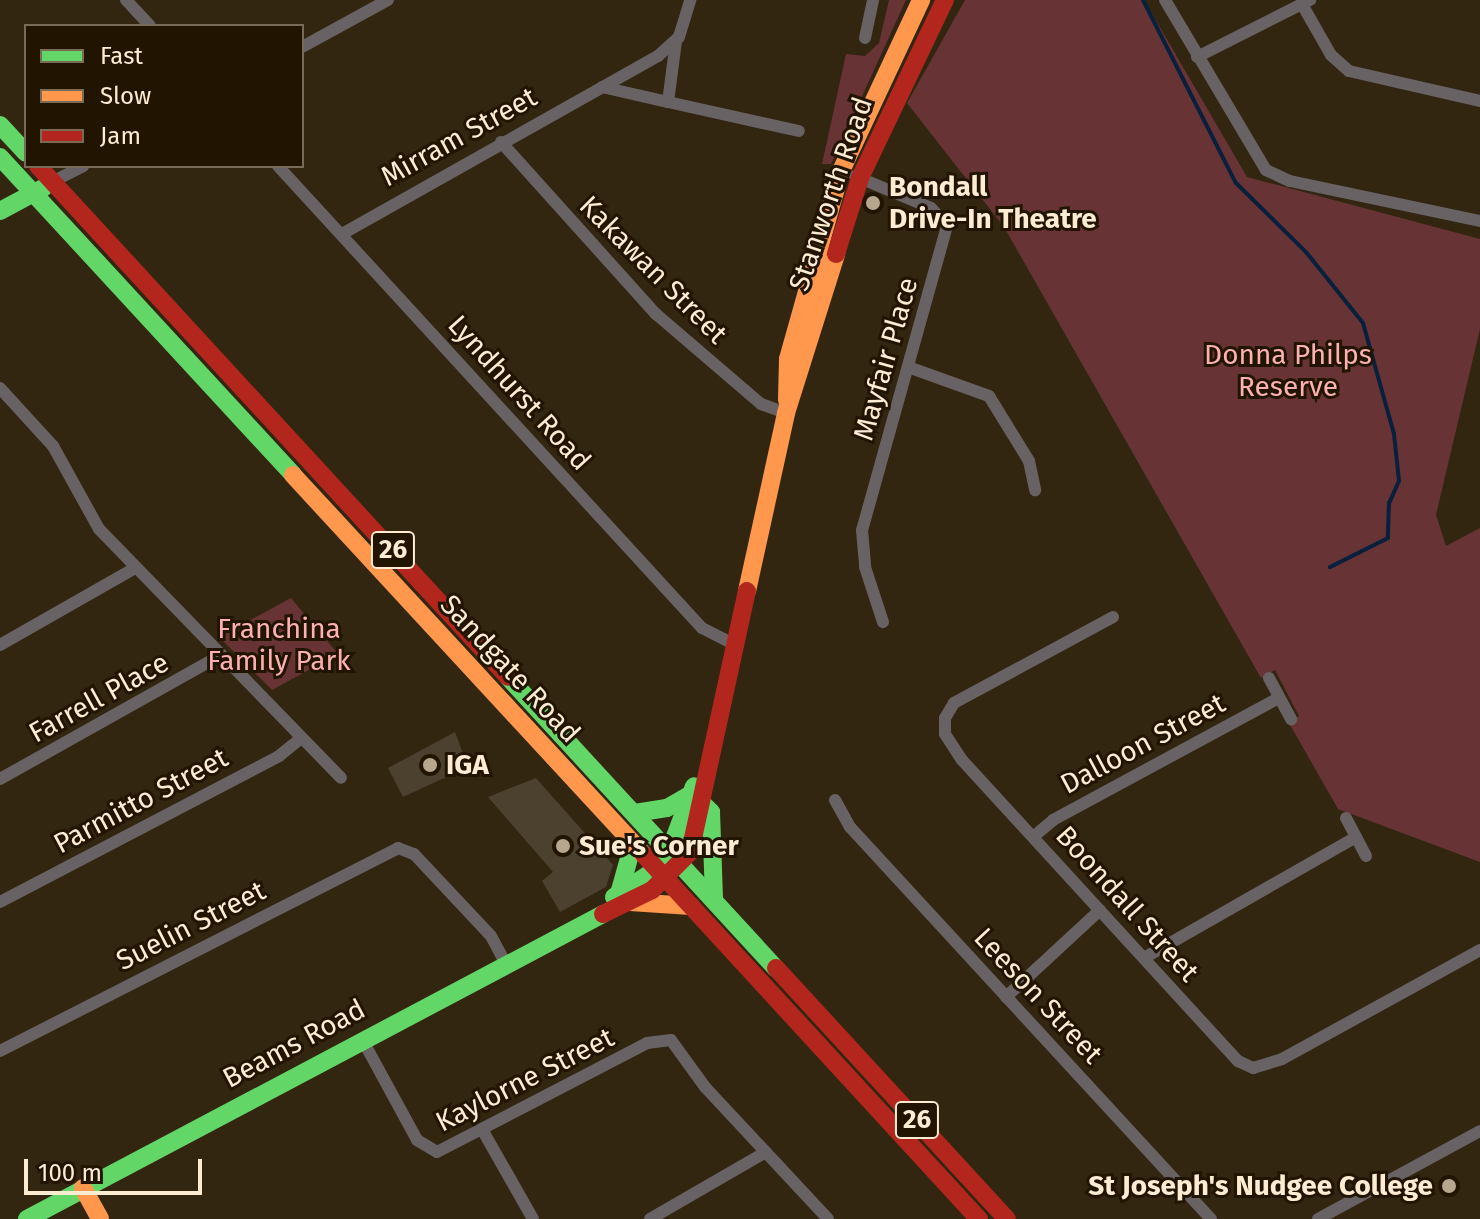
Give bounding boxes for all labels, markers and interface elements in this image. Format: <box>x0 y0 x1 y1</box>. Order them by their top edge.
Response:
legend <box>24 24 304 168</box>
text: Fast <box>100 42 143 70</box>
street label: Mirram Street <box>375 80 543 194</box>
text: Slow <box>100 82 151 110</box>
street label: Stanworth Road <box>782 93 880 295</box>
text: Jam <box>100 122 141 150</box>
place label: Bondall Drive-In Theatre <box>889 170 1097 236</box>
street label: Kakawan Street <box>572 189 734 351</box>
marker: Bondall Drive-In Theatre <box>864 194 882 212</box>
street label: Mayfair Place <box>847 274 925 444</box>
street label: Lyndhurst Road <box>441 308 597 478</box>
park label: Donna Philps Reserve <box>1204 338 1372 404</box>
road number: 26 <box>369 528 417 572</box>
street label: Sandgate Road <box>433 588 587 750</box>
park label: Franchina Family Park <box>207 612 351 678</box>
street label: Farrell Place <box>23 646 175 750</box>
street label: Dalloon Street <box>1055 687 1231 801</box>
street label: Parmitto Street <box>48 741 234 861</box>
place label: IGA <box>446 748 489 782</box>
marker: IGA <box>421 756 439 774</box>
street label: Boondall Street <box>1048 819 1206 989</box>
place label: Sue's Corner <box>579 829 739 863</box>
marker: Sue's Corner <box>554 837 572 855</box>
street label: Suelin Street <box>111 874 271 978</box>
street label: Leeson Street <box>967 921 1109 1071</box>
street label: Beams Road <box>217 992 371 1096</box>
street label: Kaylorne Street <box>430 1021 620 1139</box>
road number: 26 <box>893 1098 941 1142</box>
scale bar <box>28 1143 206 1193</box>
text: 100 m <box>38 1159 102 1187</box>
place label: St Joseph's Nudgee College <box>1088 1169 1433 1203</box>
marker: St Joseph's Nudgee College <box>1440 1177 1458 1195</box>

